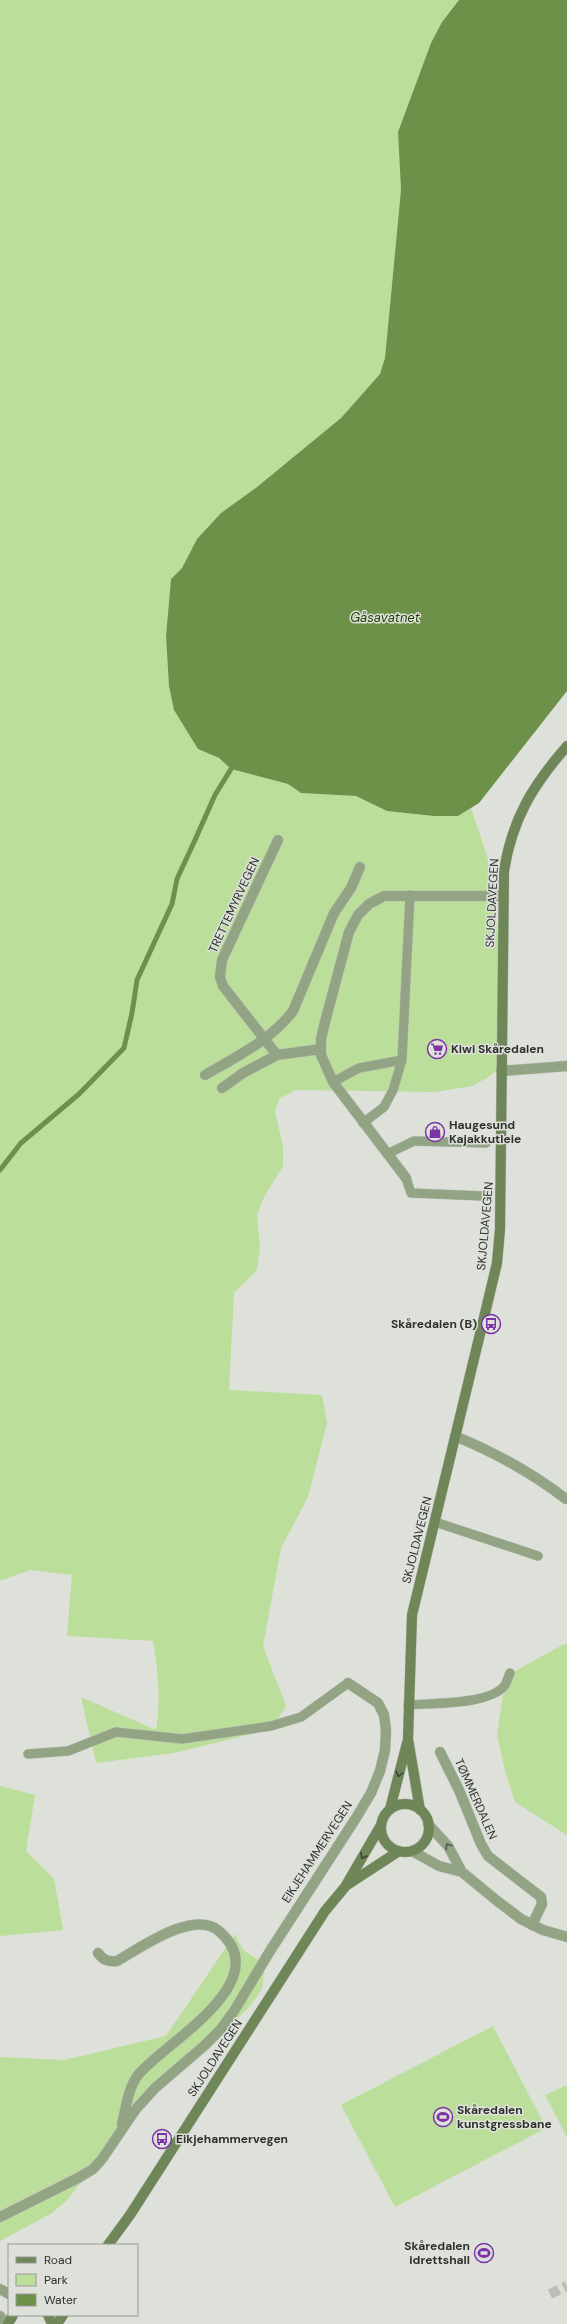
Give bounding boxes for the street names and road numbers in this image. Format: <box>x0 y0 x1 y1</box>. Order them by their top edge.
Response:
street label: TRETTEMYRVEGEN <box>205 855 263 955</box>
street label: SKJOLDAVEGEN <box>482 858 502 948</box>
street label: SKJOLDAVEGEN <box>473 1181 497 1271</box>
street label: SKJOLDAVEGEN <box>398 1495 436 1585</box>
street label: TØMMERDALEN <box>451 1756 501 1842</box>
street label: EIKJEHAMMERVEGEN <box>278 1798 356 1906</box>
street label: SKJOLDAVEGEN <box>184 2016 246 2100</box>

